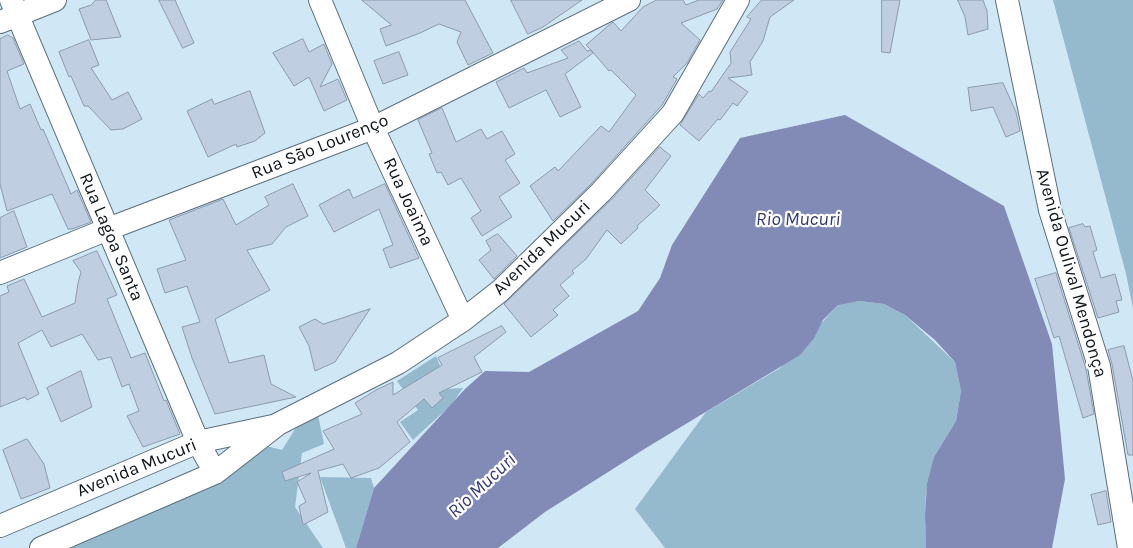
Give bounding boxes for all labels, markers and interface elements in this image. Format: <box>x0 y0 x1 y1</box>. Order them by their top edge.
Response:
street label: Rua São Lourenço <box>248 110 392 184</box>
street label: Rua Joaima <box>378 154 438 250</box>
street label: Avenida Oulival Mendonça <box>1031 166 1111 380</box>
street label: Rua Lagoa Santa <box>74 170 148 304</box>
street label: Avenida Mucuri <box>489 196 595 300</box>
water label: Rio Mucuri <box>756 209 840 231</box>
street label: Avenida Mucuri <box>74 434 200 502</box>
water label: Rio Mucuri <box>443 449 521 523</box>

